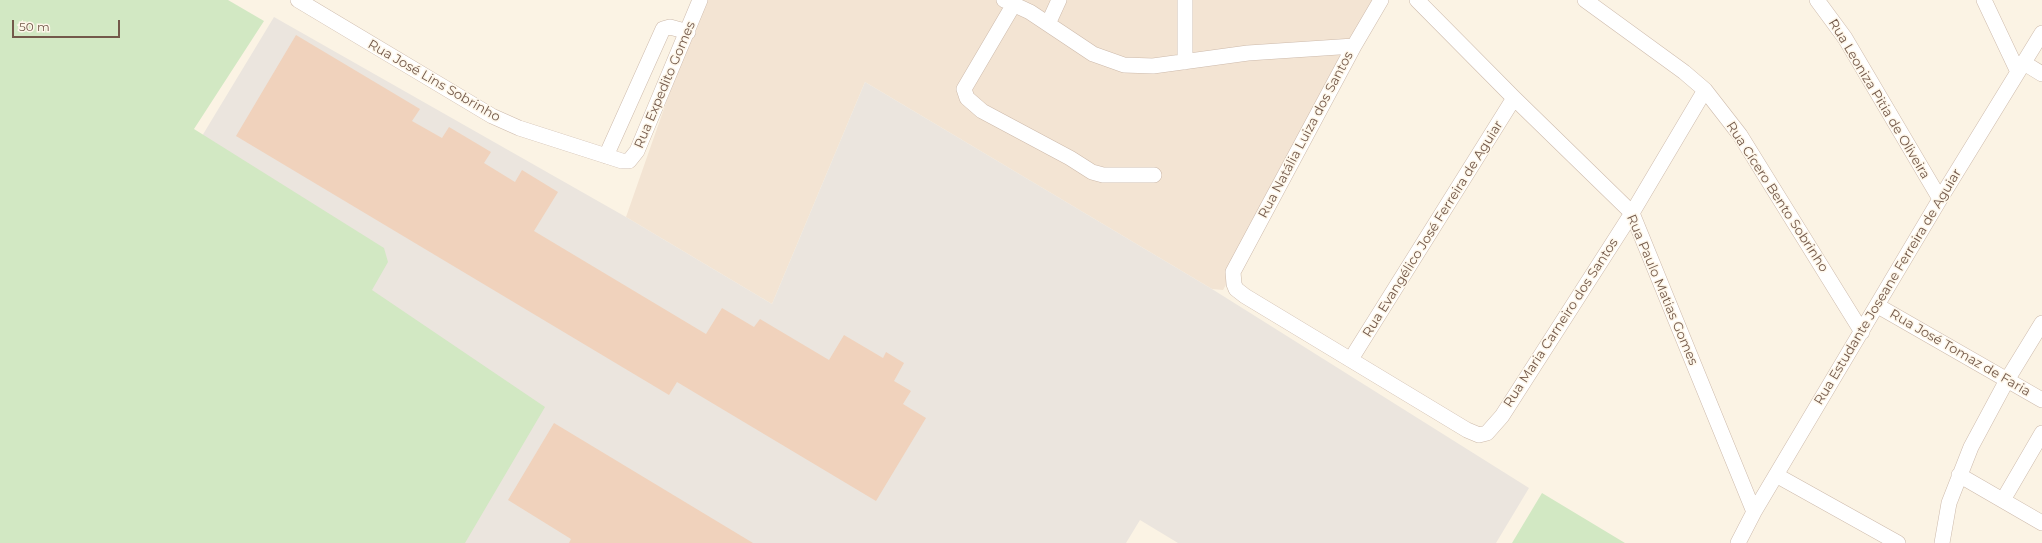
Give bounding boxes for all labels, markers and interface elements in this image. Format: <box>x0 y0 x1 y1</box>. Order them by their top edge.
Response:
scale bar <box>14 12 122 38</box>
street label: Rua Leoniza Pitia de Oliveira <box>1825 16 1933 182</box>
text: 50 m <box>19 19 50 34</box>
street label: Rua Expedito Gomes <box>631 19 699 151</box>
street label: Rua José Lins Sobrinho <box>365 37 503 125</box>
street label: Rua Natália Luiza dos Santos <box>1255 49 1357 221</box>
street label: Rua Evangélico José Ferreira de Aguiar <box>1360 118 1506 340</box>
street label: Rua Cícero Bento Sobrinho <box>1723 119 1831 275</box>
street label: Rua Estudante Joseane Ferreira de Aguiar <box>1811 166 1965 408</box>
street label: Rua Paulo Matias Gomes <box>1623 212 1701 368</box>
street label: Rua Maria Carneiro dos Santos <box>1500 236 1622 410</box>
street label: Rua José Tomaz de Faria <box>1887 306 2033 400</box>

